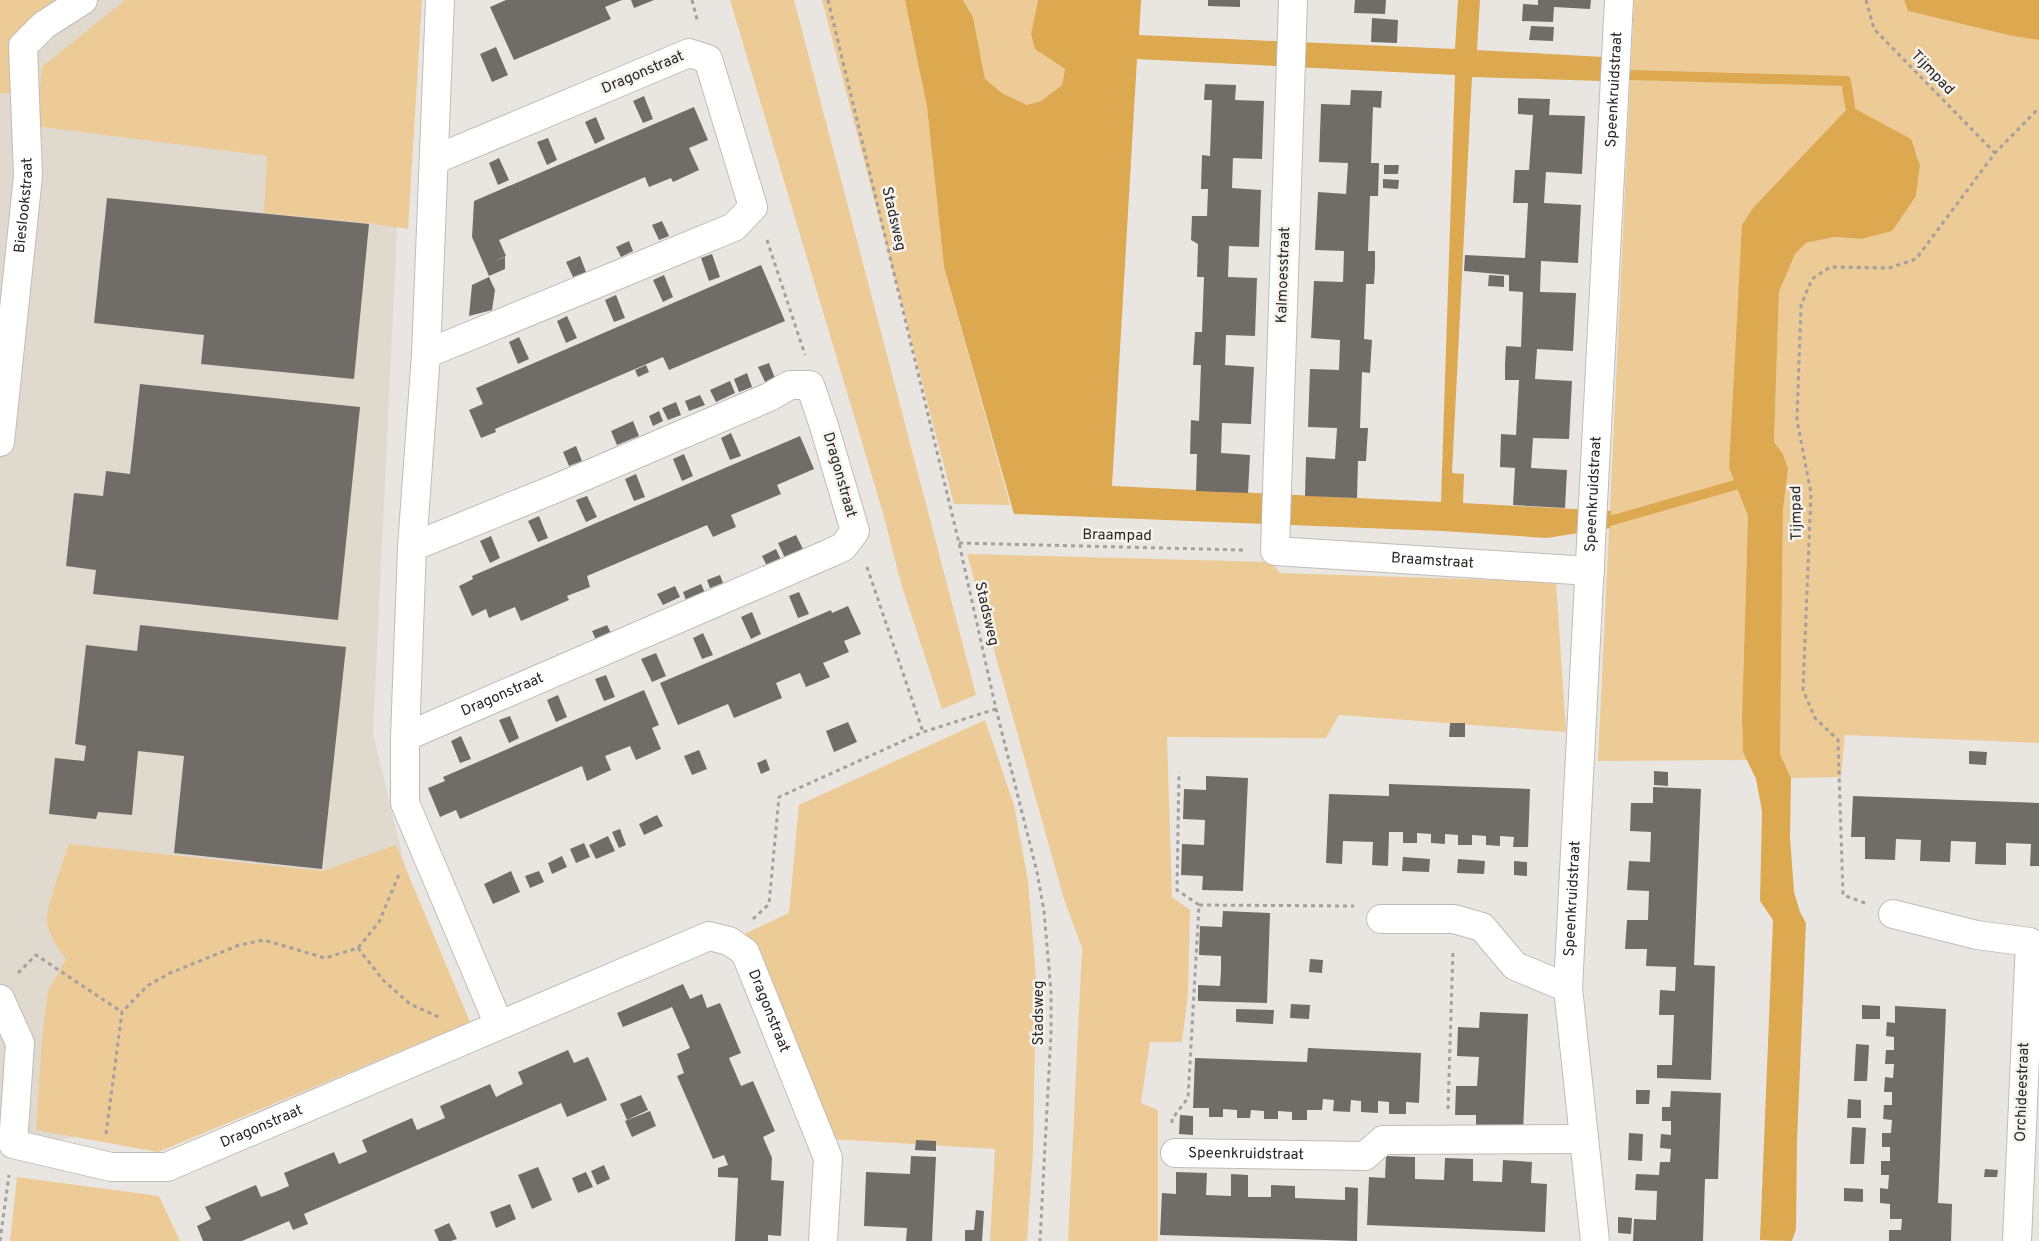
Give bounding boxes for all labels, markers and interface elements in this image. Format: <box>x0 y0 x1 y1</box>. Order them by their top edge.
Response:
street label: Speenkruidstraat <box>1602 31 1627 148</box>
street label: Dragonstraat <box>599 47 687 99</box>
street label: Tijmpad <box>1906 47 1958 99</box>
street label: Bieslookstraat <box>10 157 38 254</box>
street label: Stadsweg <box>876 185 910 253</box>
street label: Kalmoesstraat <box>1273 226 1295 324</box>
street label: Dragonstraat <box>818 430 860 520</box>
street label: Speenkruidstraat <box>1581 436 1606 553</box>
street label: Tijmpad <box>1787 485 1807 541</box>
street label: Braampad <box>1082 526 1152 546</box>
street label: Braamstraat <box>1390 549 1474 573</box>
street label: Stadsweg <box>969 580 1003 648</box>
street label: Dragonstraat <box>458 669 546 721</box>
street label: Speenkruidstraat <box>1560 840 1585 957</box>
street label: Dragonstraat <box>744 967 794 1055</box>
street label: Stadsweg <box>1030 980 1049 1046</box>
street label: Orchideestraat <box>2012 1042 2034 1142</box>
street label: Dragonstraat <box>217 1101 306 1153</box>
street label: Speenkruidstraat <box>1188 1144 1304 1165</box>

